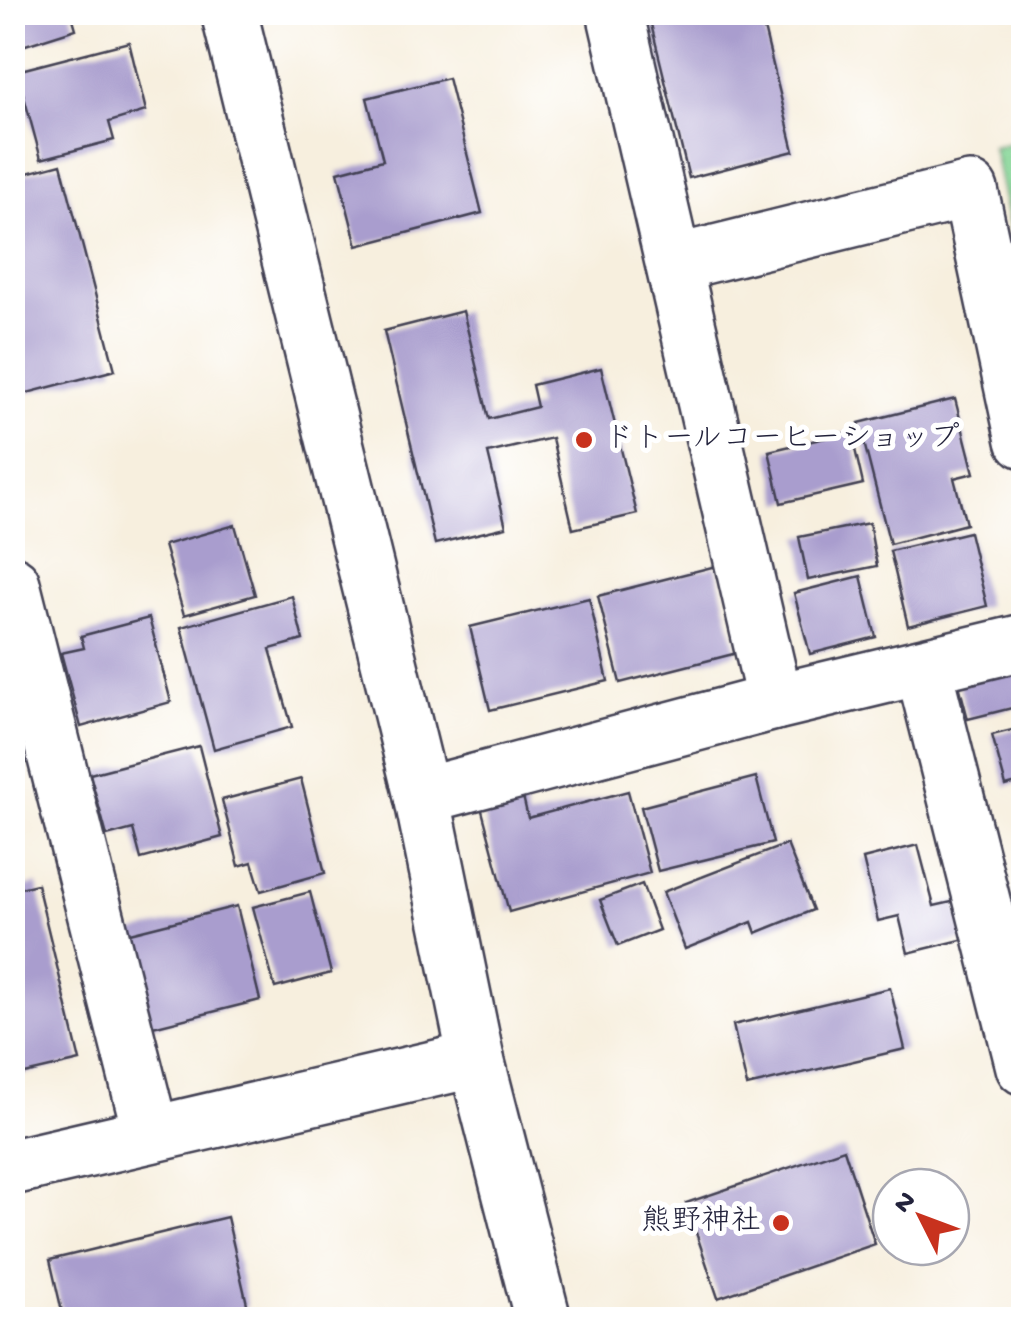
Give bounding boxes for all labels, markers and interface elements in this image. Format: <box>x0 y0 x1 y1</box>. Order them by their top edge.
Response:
place label: ドトールコーヒーショップ <box>604 422 960 458</box>
marker: ドトールコーヒーショップ <box>573 429 595 451</box>
north arrow <box>871 1167 971 1267</box>
text: N <box>887 1185 924 1221</box>
place label: 熊野神社 <box>641 1204 761 1241</box>
marker: 熊野神社 <box>770 1212 792 1234</box>

